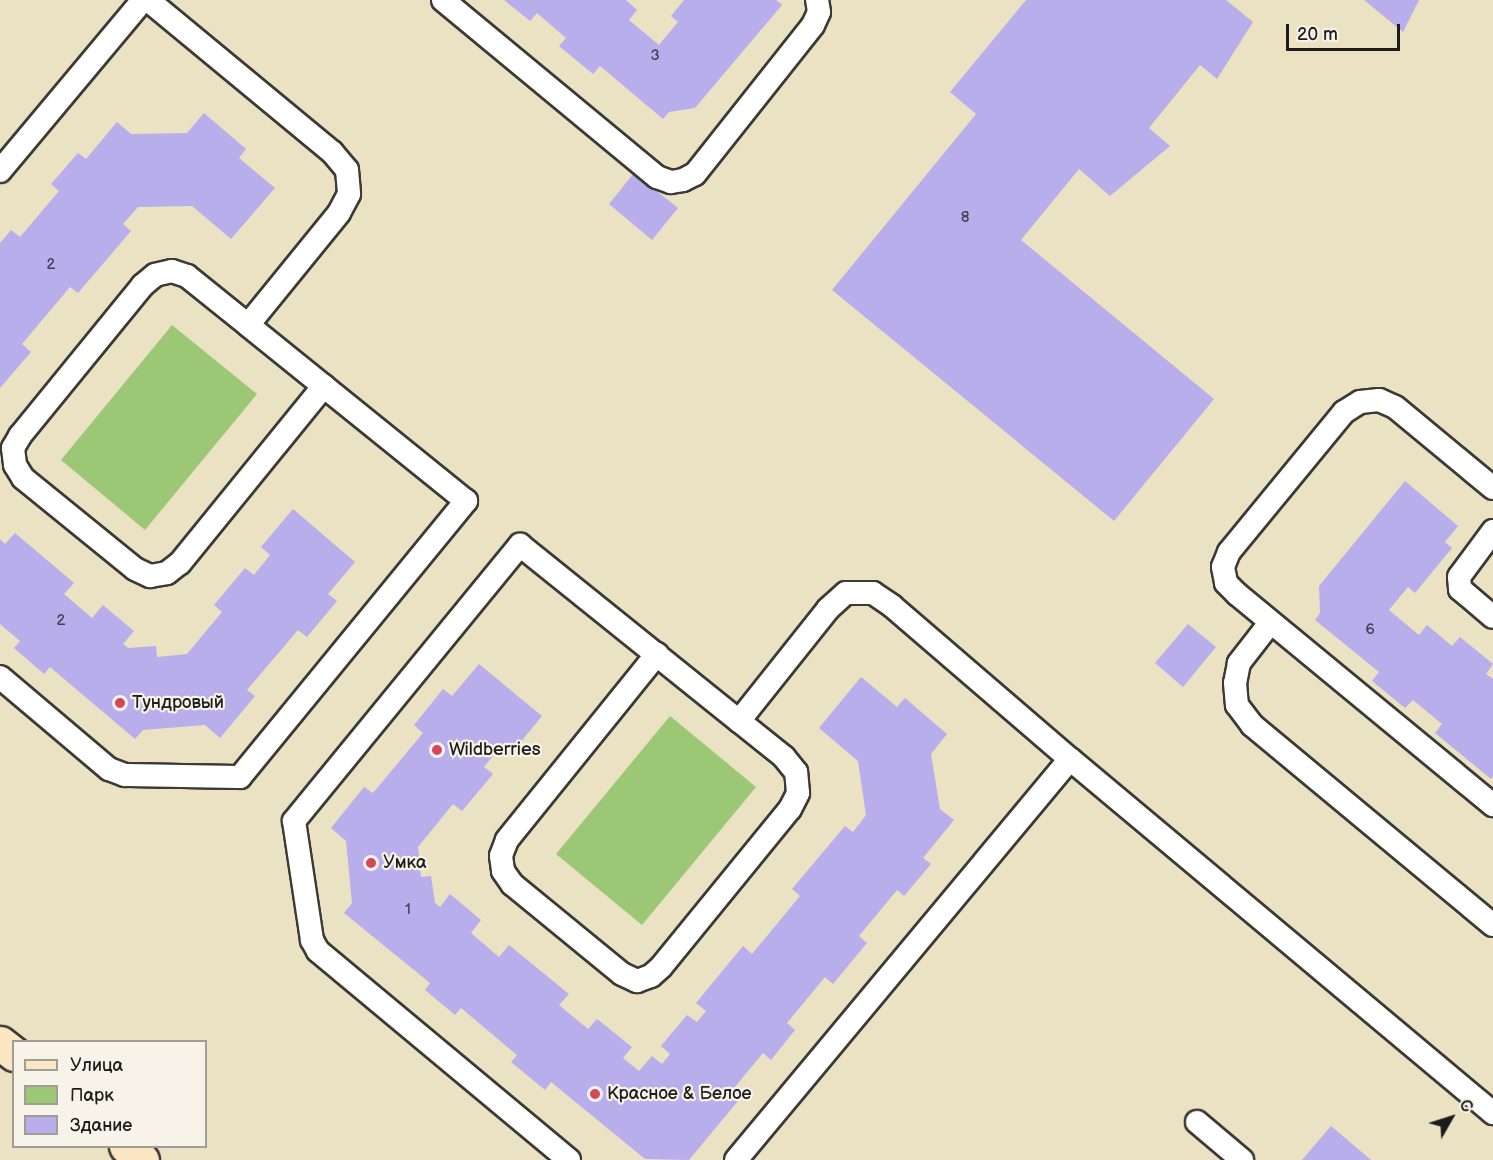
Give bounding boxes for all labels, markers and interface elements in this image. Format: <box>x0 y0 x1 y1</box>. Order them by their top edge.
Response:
scale bar <box>1289 12 1403 50</box>
text: 20 m <box>1297 24 1338 45</box>
house number: 3 <box>650 47 660 65</box>
house number: 8 <box>961 209 969 227</box>
house number: 2 <box>47 256 55 274</box>
house number: 2 <box>57 612 65 630</box>
house number: 6 <box>1365 621 1375 639</box>
place label: Тундровый <box>132 692 224 714</box>
marker: Тундровый <box>113 696 127 710</box>
place label: Wildberries <box>449 739 541 761</box>
marker: Wildberries <box>430 743 444 757</box>
place label: Умка <box>383 852 427 874</box>
marker: Умка <box>364 856 378 870</box>
house number: 1 <box>405 901 411 919</box>
legend <box>12 1040 207 1148</box>
text: Улица <box>70 1055 123 1076</box>
place label: Красное & Белое <box>607 1083 752 1105</box>
text: Парк <box>70 1085 114 1106</box>
marker: Красное & Белое <box>588 1087 602 1101</box>
north arrow <box>1421 1088 1481 1148</box>
text: С <box>1454 1096 1476 1117</box>
text: Здание <box>70 1115 132 1136</box>

